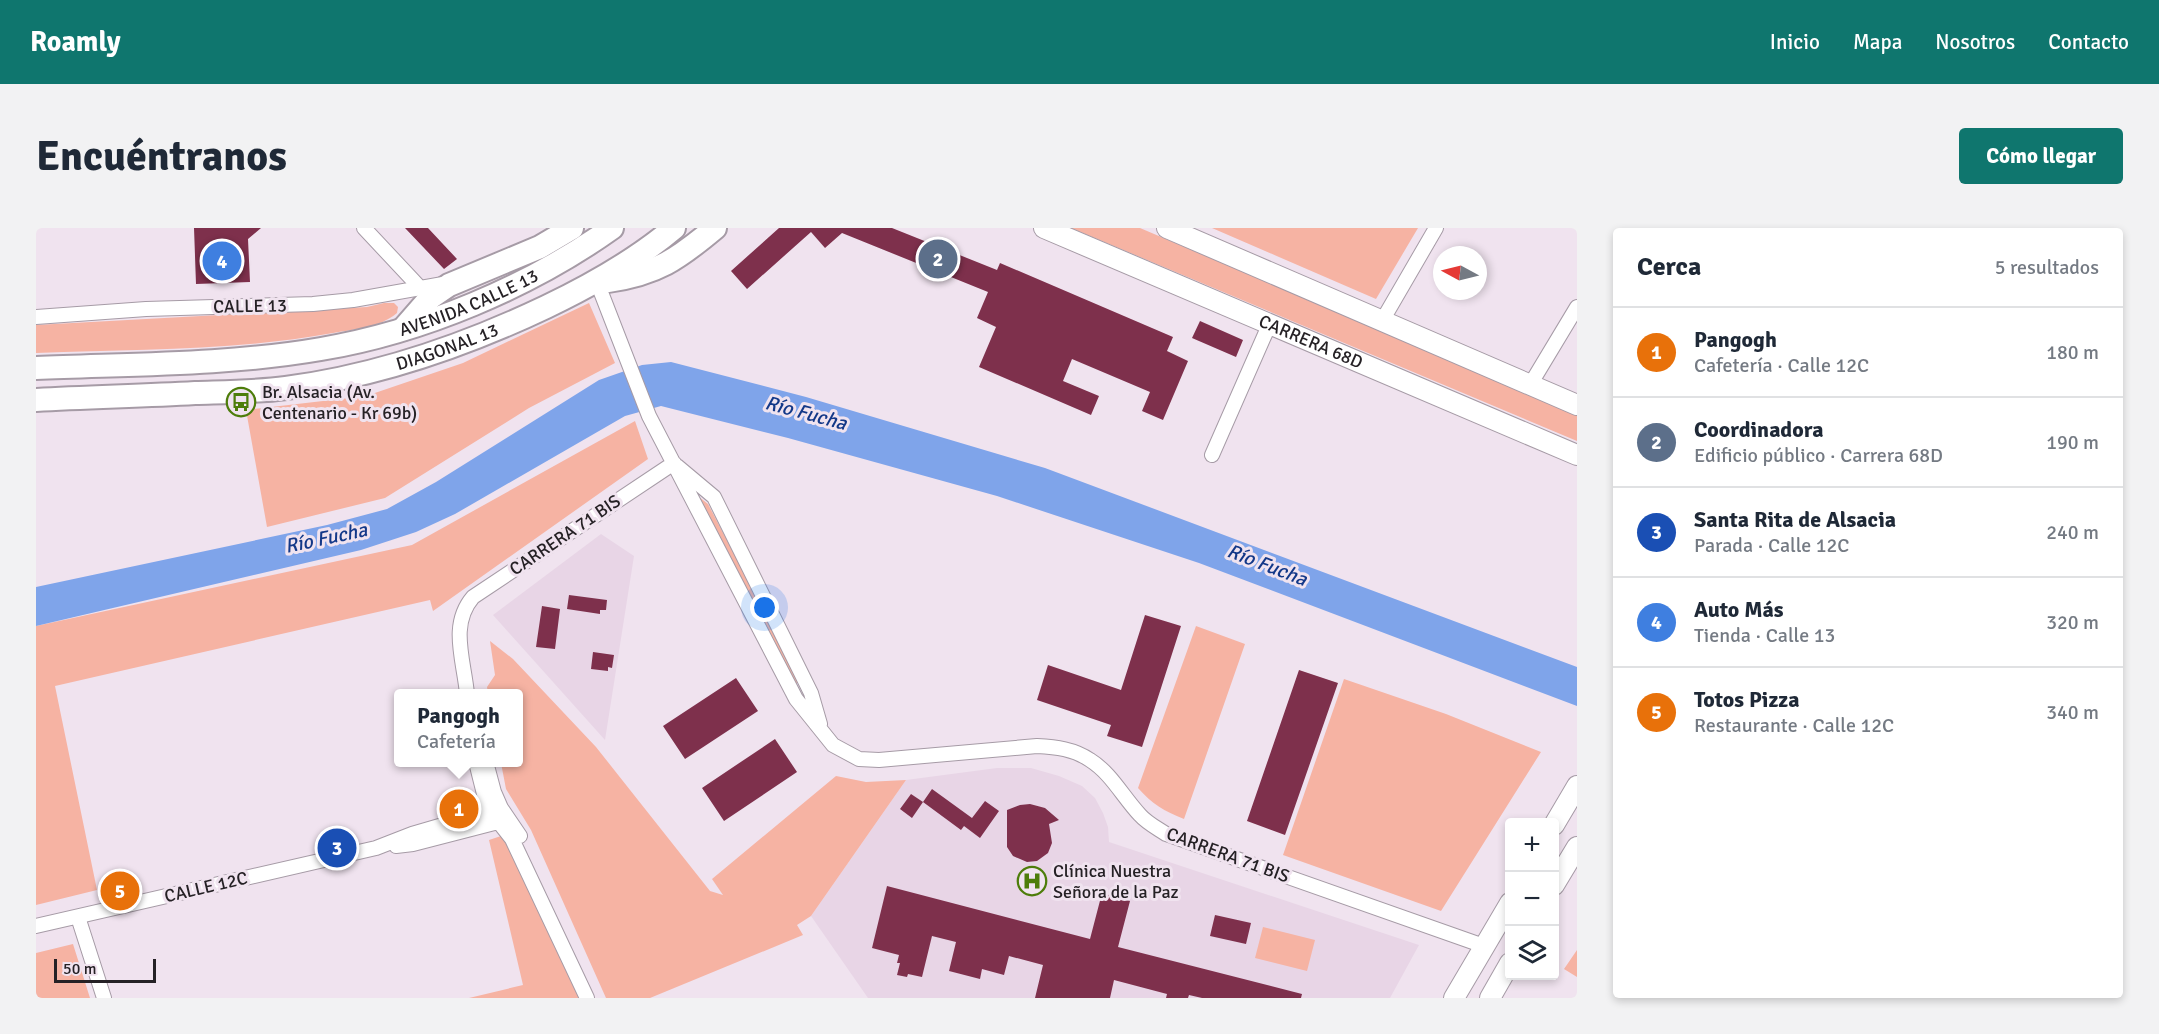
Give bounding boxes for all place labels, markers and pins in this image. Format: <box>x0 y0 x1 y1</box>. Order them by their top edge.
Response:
pin: 2 <box>918 237 958 282</box>
pin: 4 <box>202 238 242 284</box>
place label: Br. Alsacia (Av. Centenario - Kr 69b) <box>262 381 417 424</box>
bus stop icon: Br. Alsacia (Av. Centenario - Kr 69b) <box>225 386 257 418</box>
pin: 1 <box>440 786 478 832</box>
pin: 3 <box>318 826 356 870</box>
place label: Clínica Nuestra Señora de la Paz <box>1053 860 1179 903</box>
hospital icon: Clínica Nuestra Señora de la Paz <box>1016 865 1048 897</box>
pin: 5 <box>100 868 140 914</box>

